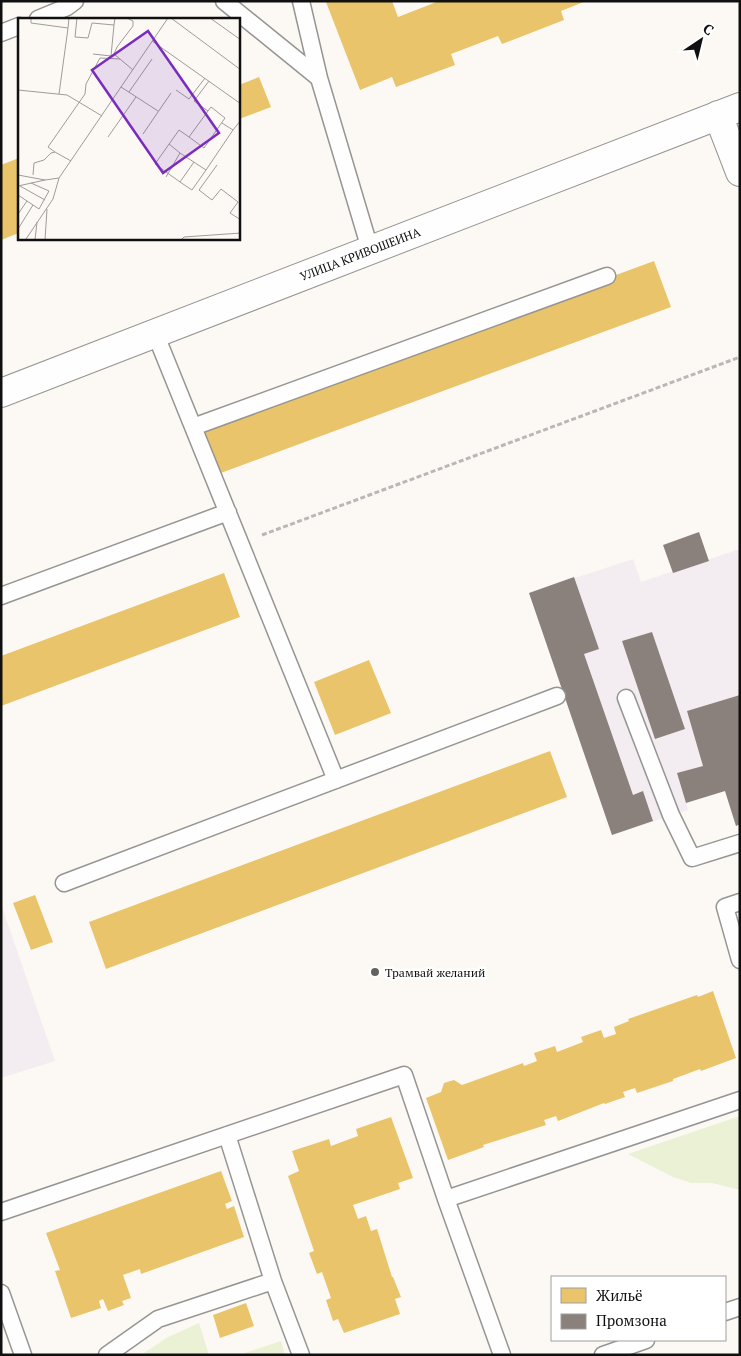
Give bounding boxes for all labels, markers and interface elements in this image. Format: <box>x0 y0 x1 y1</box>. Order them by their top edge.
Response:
north arrow <box>676 15 726 65</box>
inset map <box>18 18 240 240</box>
text: С <box>700 19 718 39</box>
street label: УЛИЦА КРИВОШЕИНА <box>298 224 423 284</box>
place label: Трамвай желаний <box>385 965 485 980</box>
marker: Трамвай желаний <box>369 966 381 978</box>
legend <box>551 1276 726 1341</box>
text: Жильё <box>596 1285 643 1305</box>
text: Промзона <box>596 1310 667 1330</box>

